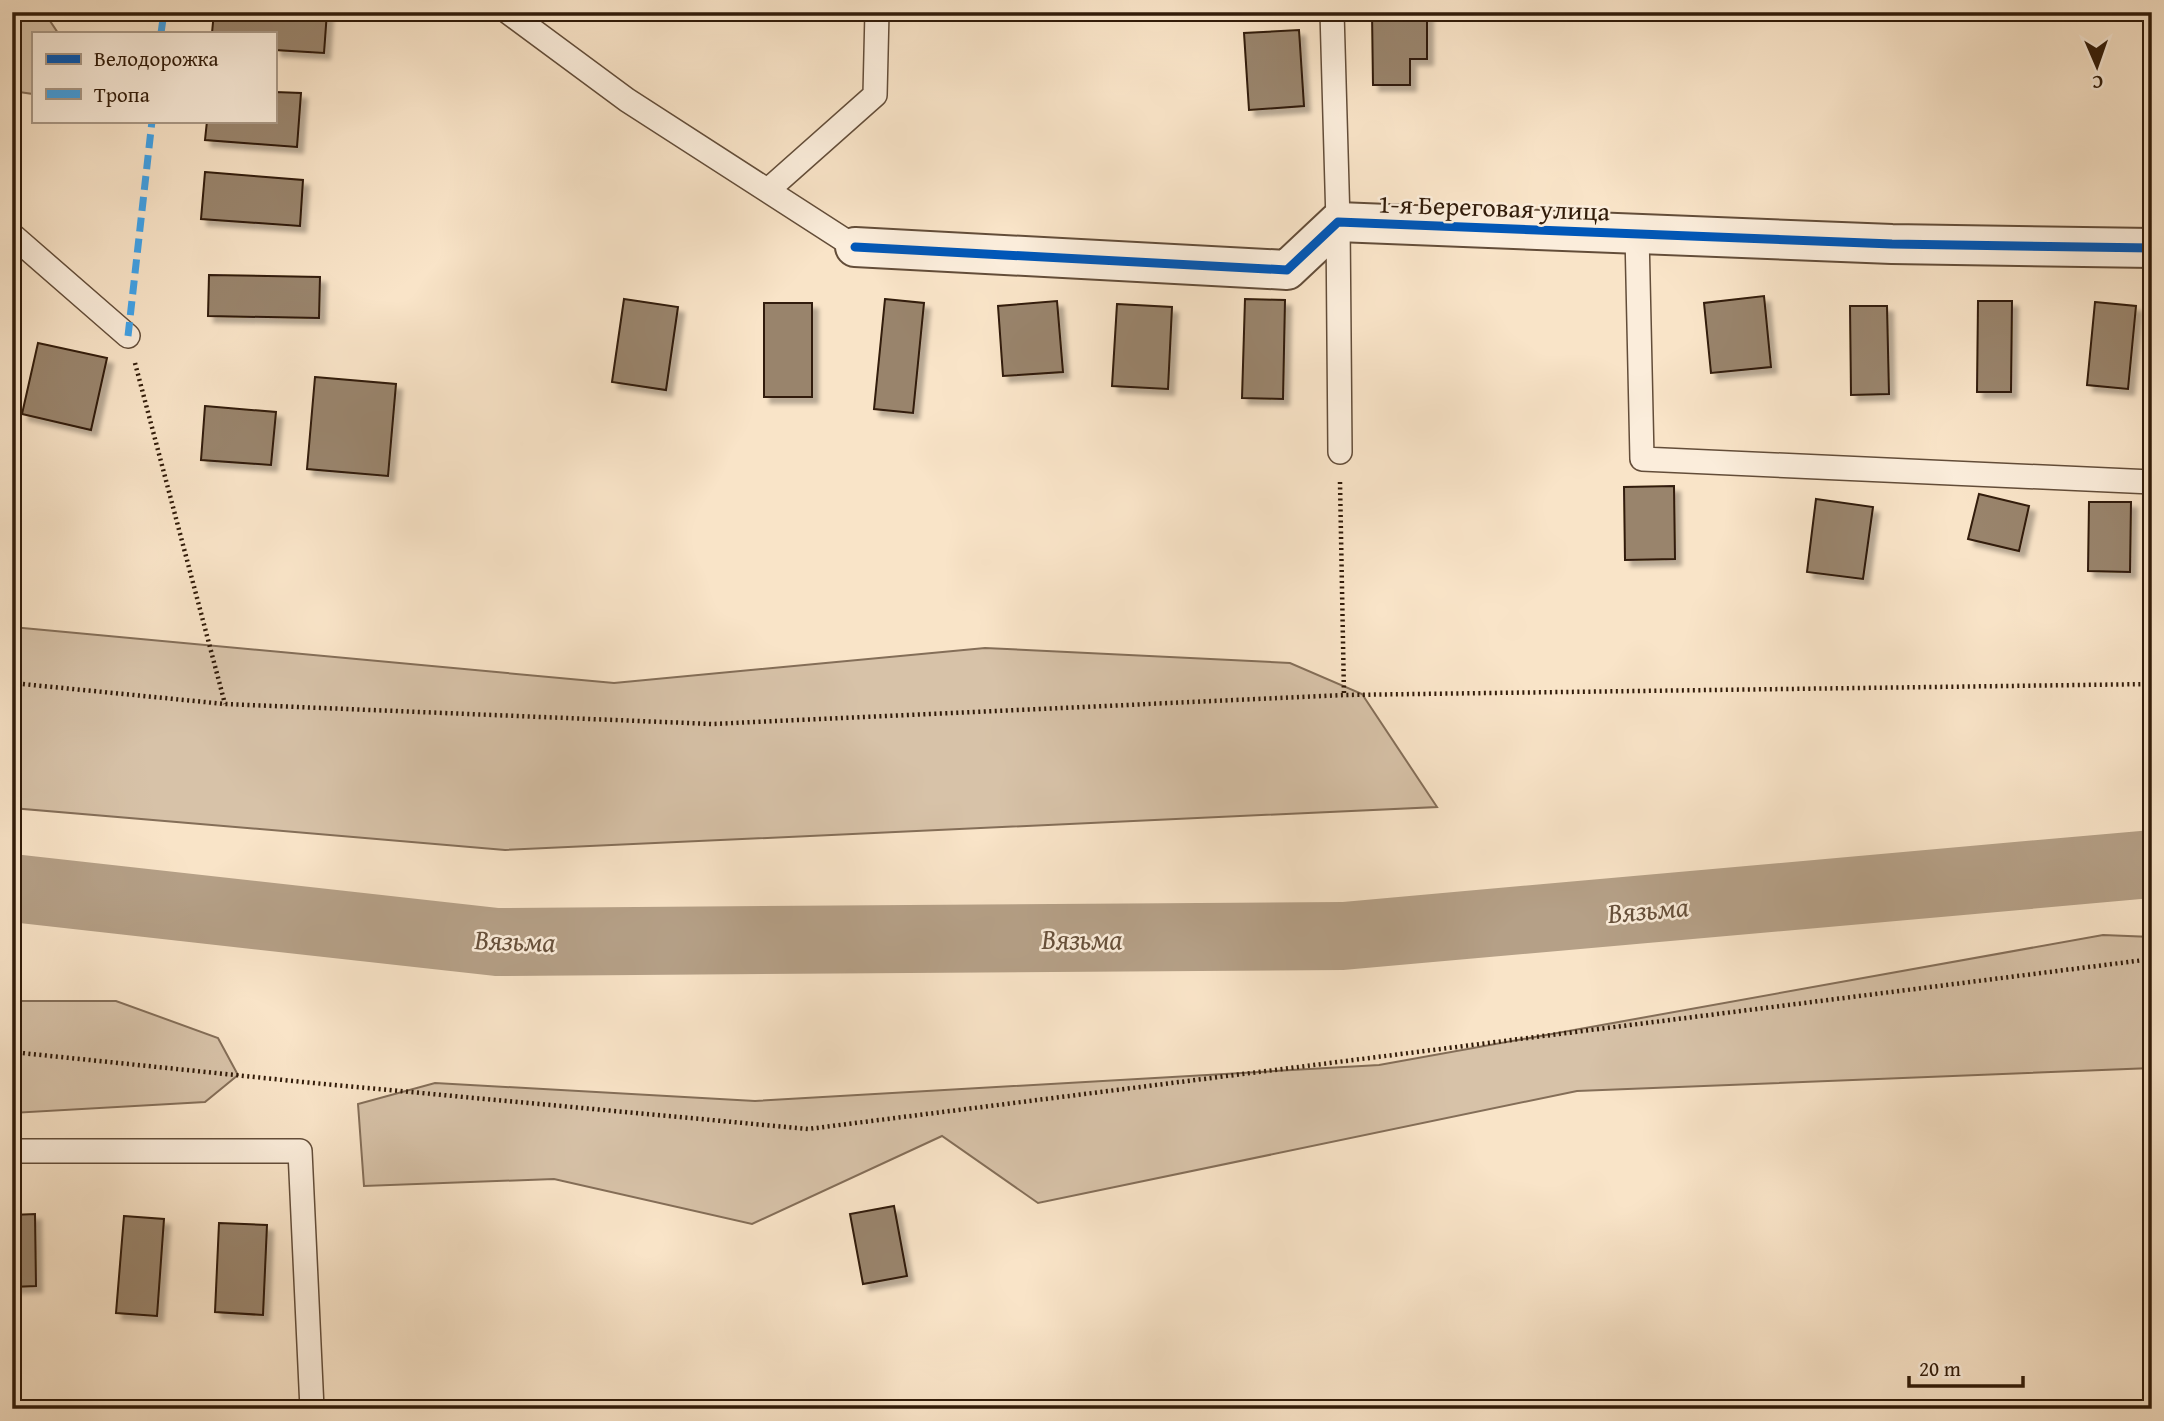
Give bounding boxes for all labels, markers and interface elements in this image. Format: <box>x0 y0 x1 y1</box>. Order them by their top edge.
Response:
legend <box>32 32 276 122</box>
north arrow <box>2062 32 2132 102</box>
text: Велодорожка <box>94 43 219 74</box>
text: С <box>2091 69 2103 97</box>
text: Тропа <box>94 79 150 110</box>
street label: 1-я Береговая улица <box>1377 183 1611 231</box>
water label: Вязьма <box>1605 885 1690 933</box>
water label: Вязьма <box>473 918 556 962</box>
water label: Вязьма <box>1041 918 1123 959</box>
scale bar <box>1909 1344 2022 1388</box>
text: 20 m <box>1919 1353 1961 1384</box>

